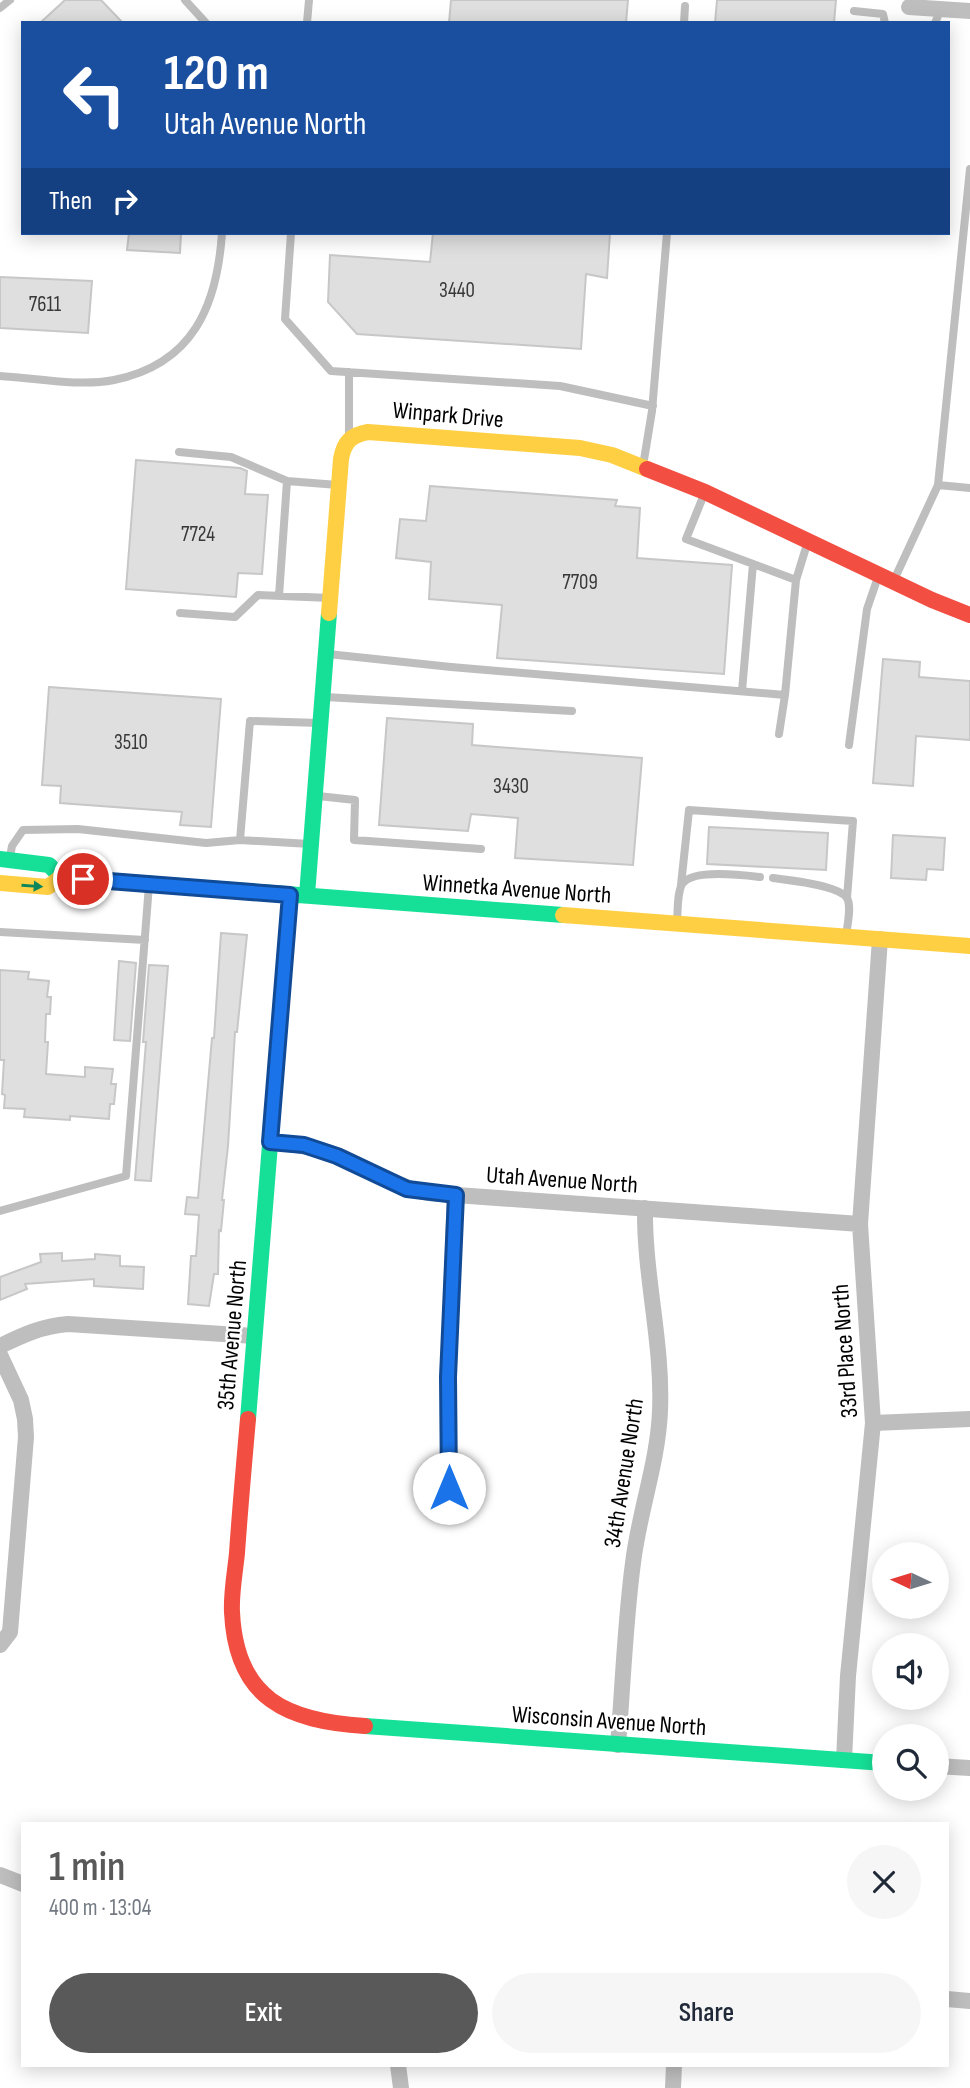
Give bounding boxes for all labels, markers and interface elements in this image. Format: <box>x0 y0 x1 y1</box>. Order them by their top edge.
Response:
text: 120 m <box>164 45 269 104</box>
icon: left <box>49 49 140 140</box>
text: Utah Avenue North <box>164 105 367 144</box>
icon: right <box>106 182 144 220</box>
text: Then <box>49 186 92 217</box>
house number: 3440 <box>439 278 475 303</box>
house number: 7611 <box>29 292 62 317</box>
street label: Winpark Drive <box>391 396 505 434</box>
house number: 7724 <box>181 522 215 547</box>
house number: 7709 <box>562 570 598 595</box>
house number: 3510 <box>114 730 148 755</box>
house number: 3430 <box>493 774 529 799</box>
pin <box>53 849 113 909</box>
icon: arrive <box>64 860 102 898</box>
street label: Winnetka Avenue North <box>422 868 612 910</box>
one-way arrow <box>21 881 43 892</box>
street label: Utah Avenue North <box>485 1160 639 1200</box>
street label: 35th Avenue North <box>211 1259 253 1411</box>
street label: 33rd Place North <box>826 1283 864 1419</box>
street label: 34th Avenue North <box>598 1396 650 1550</box>
position arrow <box>412 1451 486 1525</box>
north arrow <box>872 1542 948 1619</box>
map controls <box>872 1542 949 1801</box>
button: sound <box>872 1633 949 1710</box>
street label: Wisconsin Avenue North <box>511 1700 707 1742</box>
button: search <box>872 1724 949 1801</box>
text: 1 min <box>49 1842 125 1893</box>
button: close <box>847 1845 921 1919</box>
text: 400 m · 13:04 <box>49 1894 151 1922</box>
button: Exit <box>49 1973 478 2053</box>
button: Share <box>492 1973 921 2053</box>

